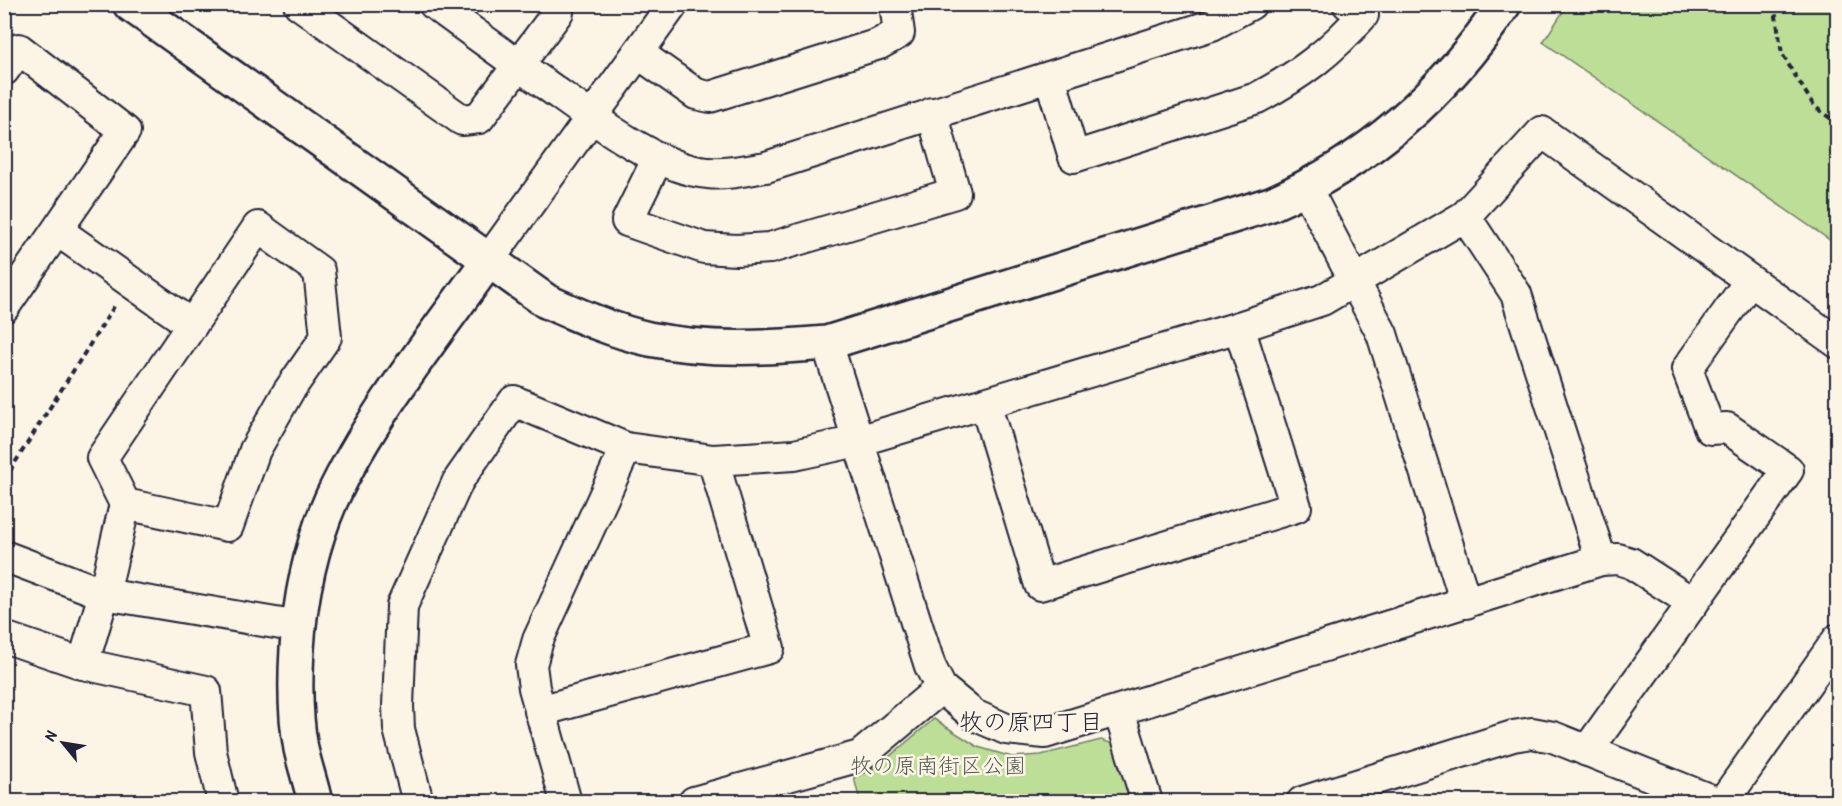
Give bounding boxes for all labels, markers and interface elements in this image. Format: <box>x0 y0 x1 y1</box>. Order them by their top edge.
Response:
district label: 牧の原四丁目 <box>959 705 1103 737</box>
north arrow <box>33 713 93 773</box>
text: N <box>38 726 62 745</box>
park label: 牧の原南街区公園 <box>850 750 1026 780</box>

